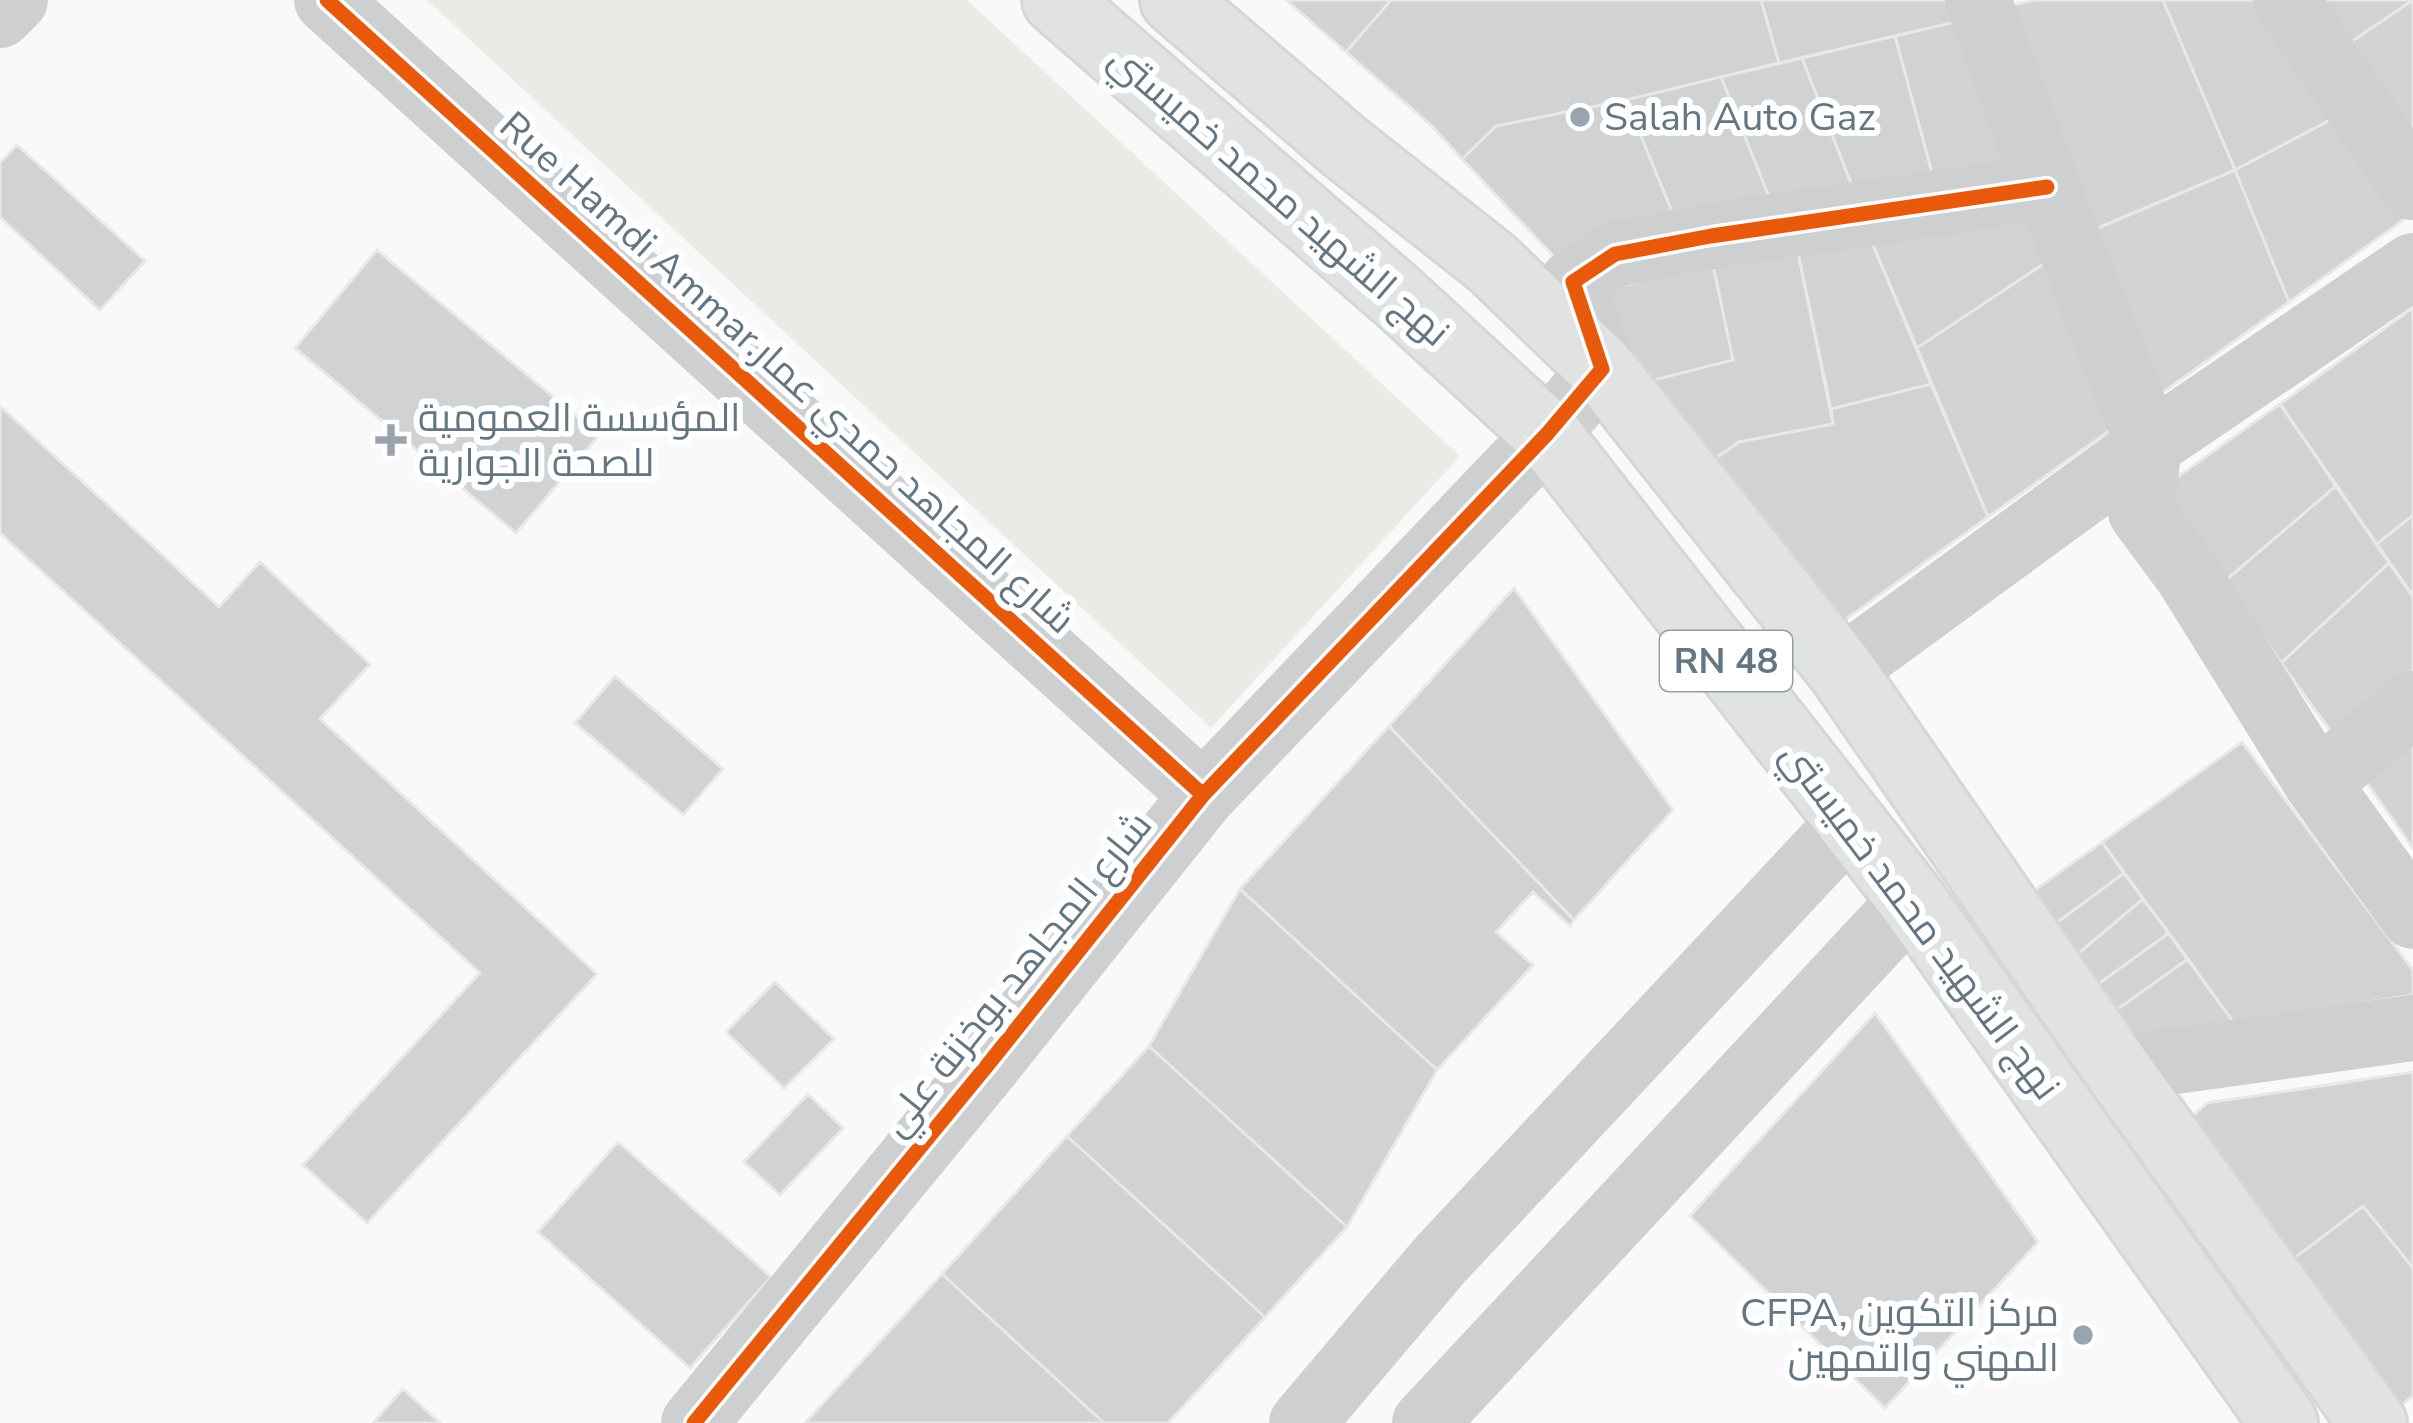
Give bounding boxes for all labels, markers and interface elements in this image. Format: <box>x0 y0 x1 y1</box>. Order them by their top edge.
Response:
street label: نهج الشهيد محمد خميستي <box>1095 33 1461 361</box>
place label: Salah Auto Gaz <box>1604 91 1876 144</box>
street label: Rue Hamdi Ammar,شارع المجاهد حمدي عمار <box>486 100 1086 648</box>
marker: Salah Auto Gaz <box>1567 104 1593 130</box>
place label: المؤسسة العمومية للصحة الجوارية <box>418 392 740 490</box>
marker: المؤسسة العمومية للصحة الجوارية <box>375 424 407 456</box>
road number: RN 48 <box>1660 631 1792 691</box>
street label: نهج الشهيد محمد خميستي <box>1765 731 2072 1113</box>
street label: شارع المجاهد بوخزنة علي <box>869 801 1167 1149</box>
place label: CFPA, مركز التكوين المهني والتمهين <box>1740 1287 2059 1388</box>
marker: CFPA, مركز التكوين المهني والتمهين <box>2070 1322 2096 1348</box>

